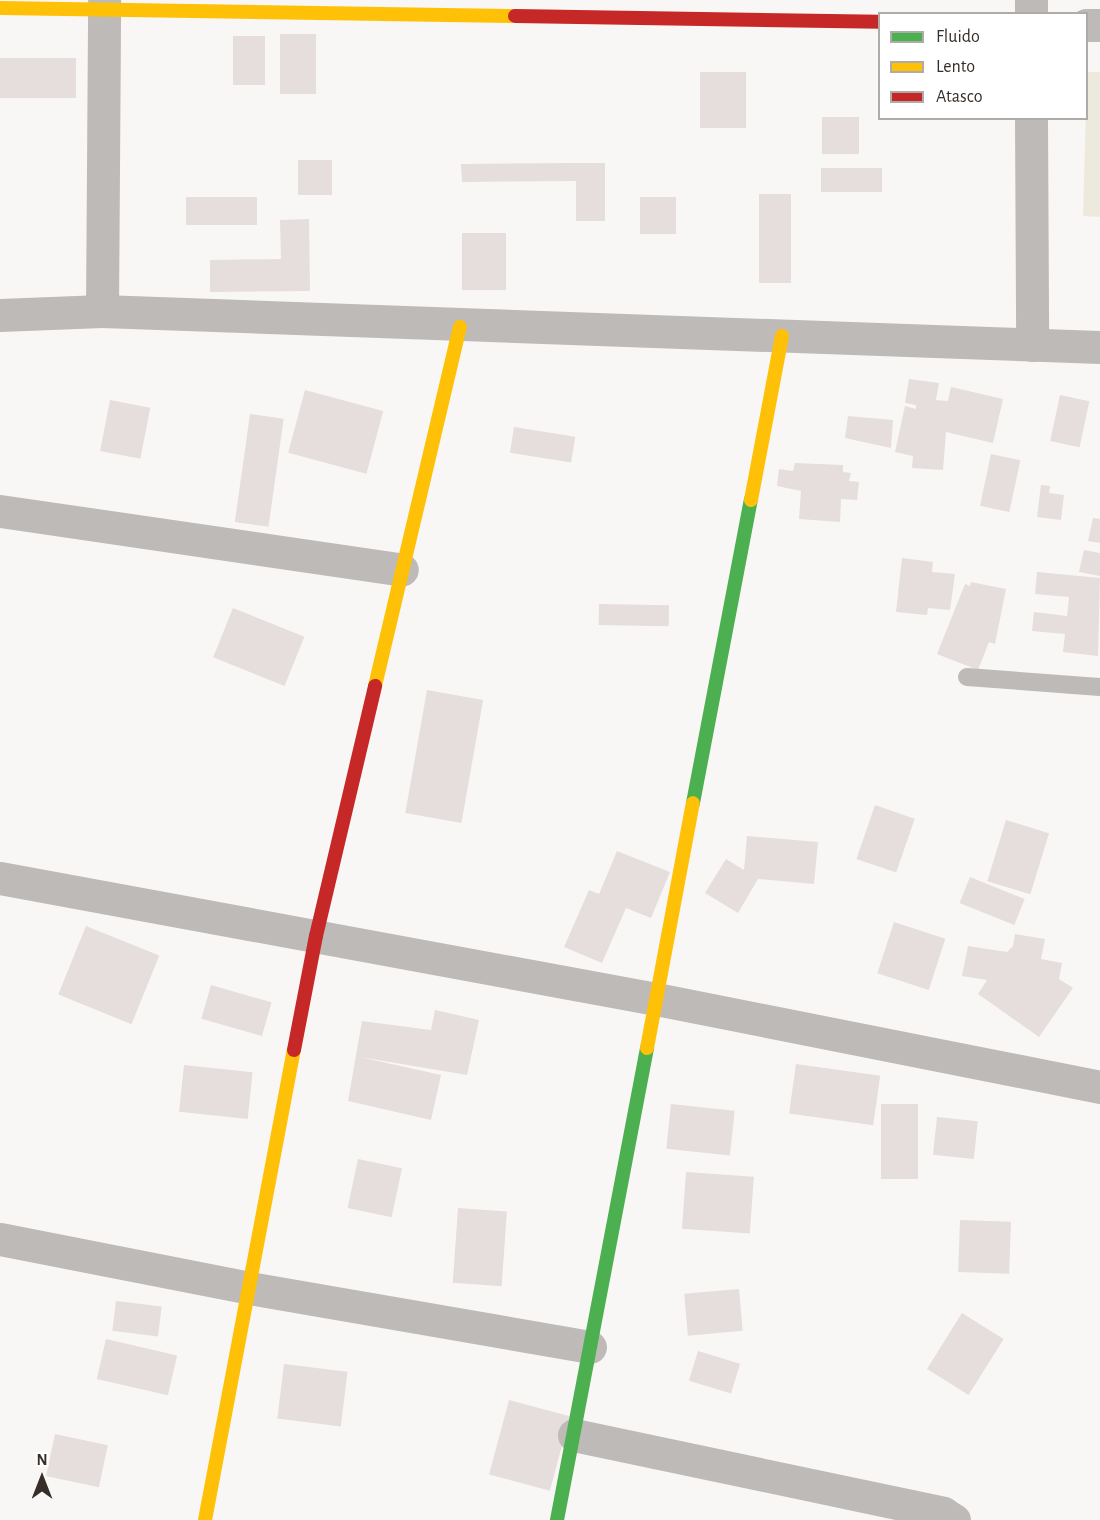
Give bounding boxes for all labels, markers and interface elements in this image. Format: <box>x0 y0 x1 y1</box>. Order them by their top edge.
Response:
legend <box>878 12 1088 120</box>
text: Fluido <box>936 28 980 46</box>
text: Lento <box>936 58 975 76</box>
text: Atasco <box>936 88 983 106</box>
north arrow <box>12 1448 72 1508</box>
text: N <box>36 1452 48 1468</box>

